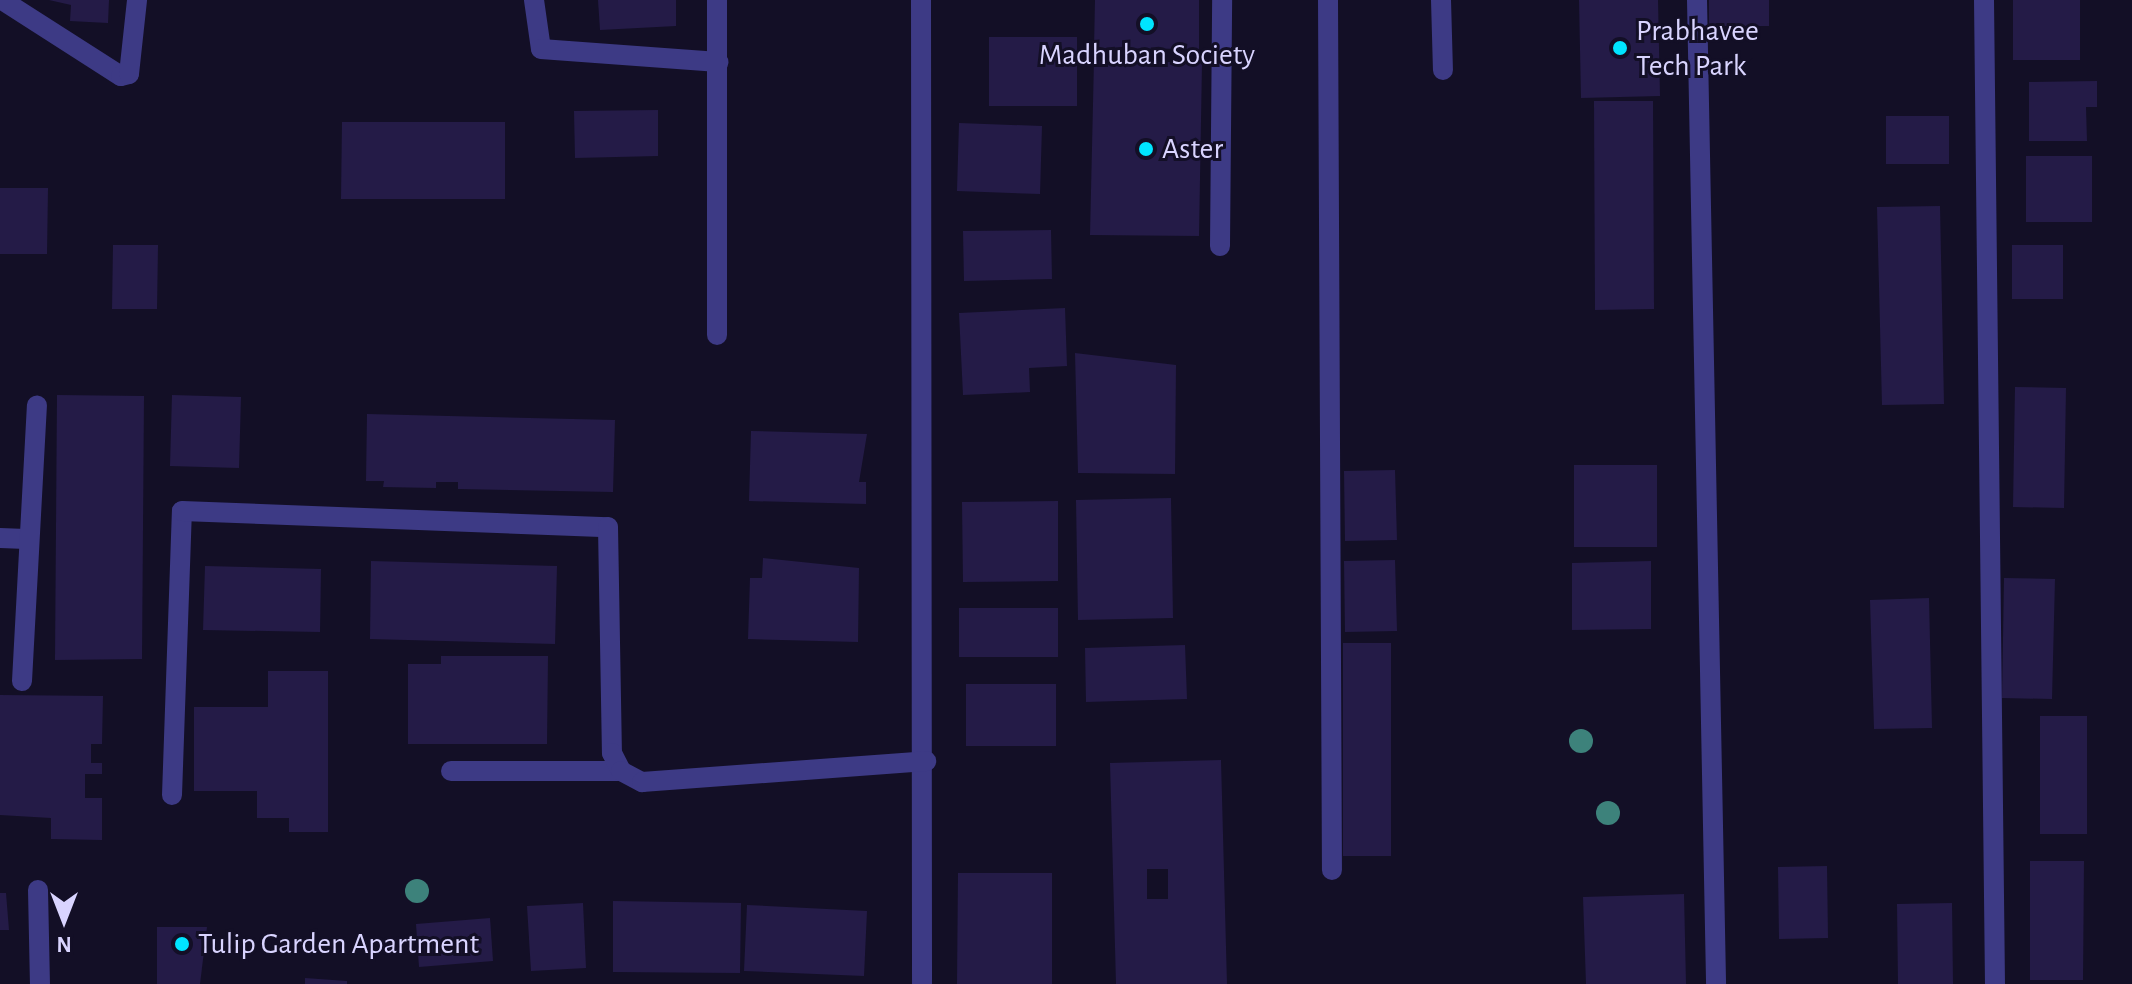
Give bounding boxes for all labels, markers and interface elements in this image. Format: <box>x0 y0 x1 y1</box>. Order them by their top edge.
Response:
place label: Prabhavee Tech Park <box>1636 13 1759 84</box>
marker: Madhuban Society <box>1138 15 1156 33</box>
place label: Madhuban Society <box>1039 37 1255 73</box>
marker: Prabhavee Tech Park <box>1611 39 1629 57</box>
place label: Aster <box>1162 131 1223 167</box>
marker: Aster <box>1137 140 1155 158</box>
north arrow <box>24 880 104 960</box>
place label: Tulip Garden Apartment <box>198 926 479 962</box>
text: N <box>56 933 72 955</box>
marker: Tulip Garden Apartment <box>173 935 191 953</box>

